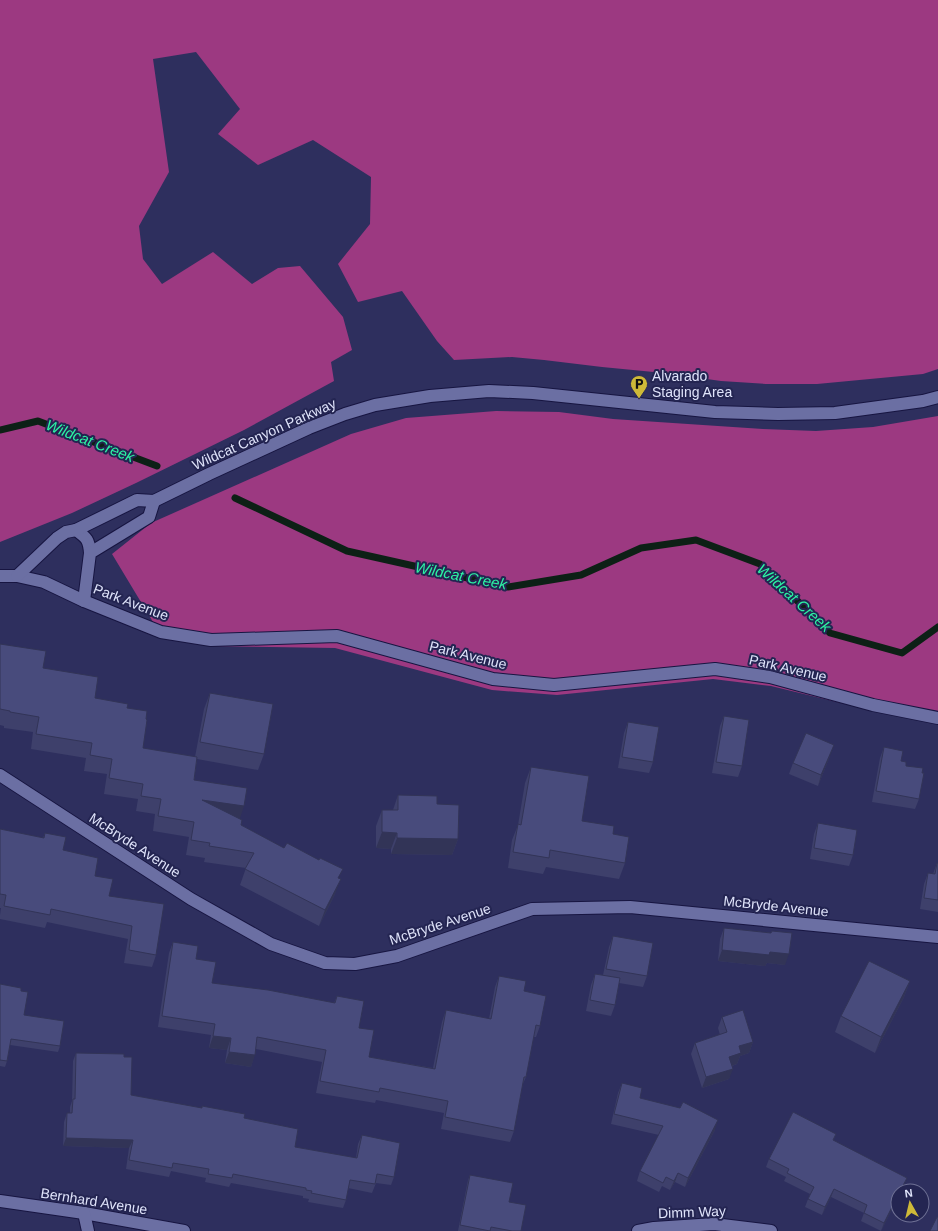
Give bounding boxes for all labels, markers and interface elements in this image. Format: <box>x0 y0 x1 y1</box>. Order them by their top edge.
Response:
place label: Alvarado Staging Area <box>652 368 732 400</box>
parking icon: Alvarado Staging Area <box>629 374 649 399</box>
street label: Wildcat Canyon Parkway <box>190 395 338 473</box>
water label: Wildcat Creek <box>44 416 138 466</box>
water label: Wildcat Creek <box>414 558 510 593</box>
water label: Wildcat Creek <box>754 560 836 636</box>
street label: Park Avenue <box>91 580 171 624</box>
street label: Park Avenue <box>428 638 509 672</box>
street label: Park Avenue <box>748 651 829 685</box>
street label: McBryde Avenue <box>86 810 184 881</box>
street label: McBryde Avenue <box>723 893 830 919</box>
street label: McBryde Avenue <box>387 900 493 948</box>
north arrow <box>890 1183 930 1223</box>
street label: Bernhard Avenue <box>39 1185 149 1217</box>
text: N <box>904 1187 913 1200</box>
street label: Dimm Way <box>658 1203 726 1221</box>

